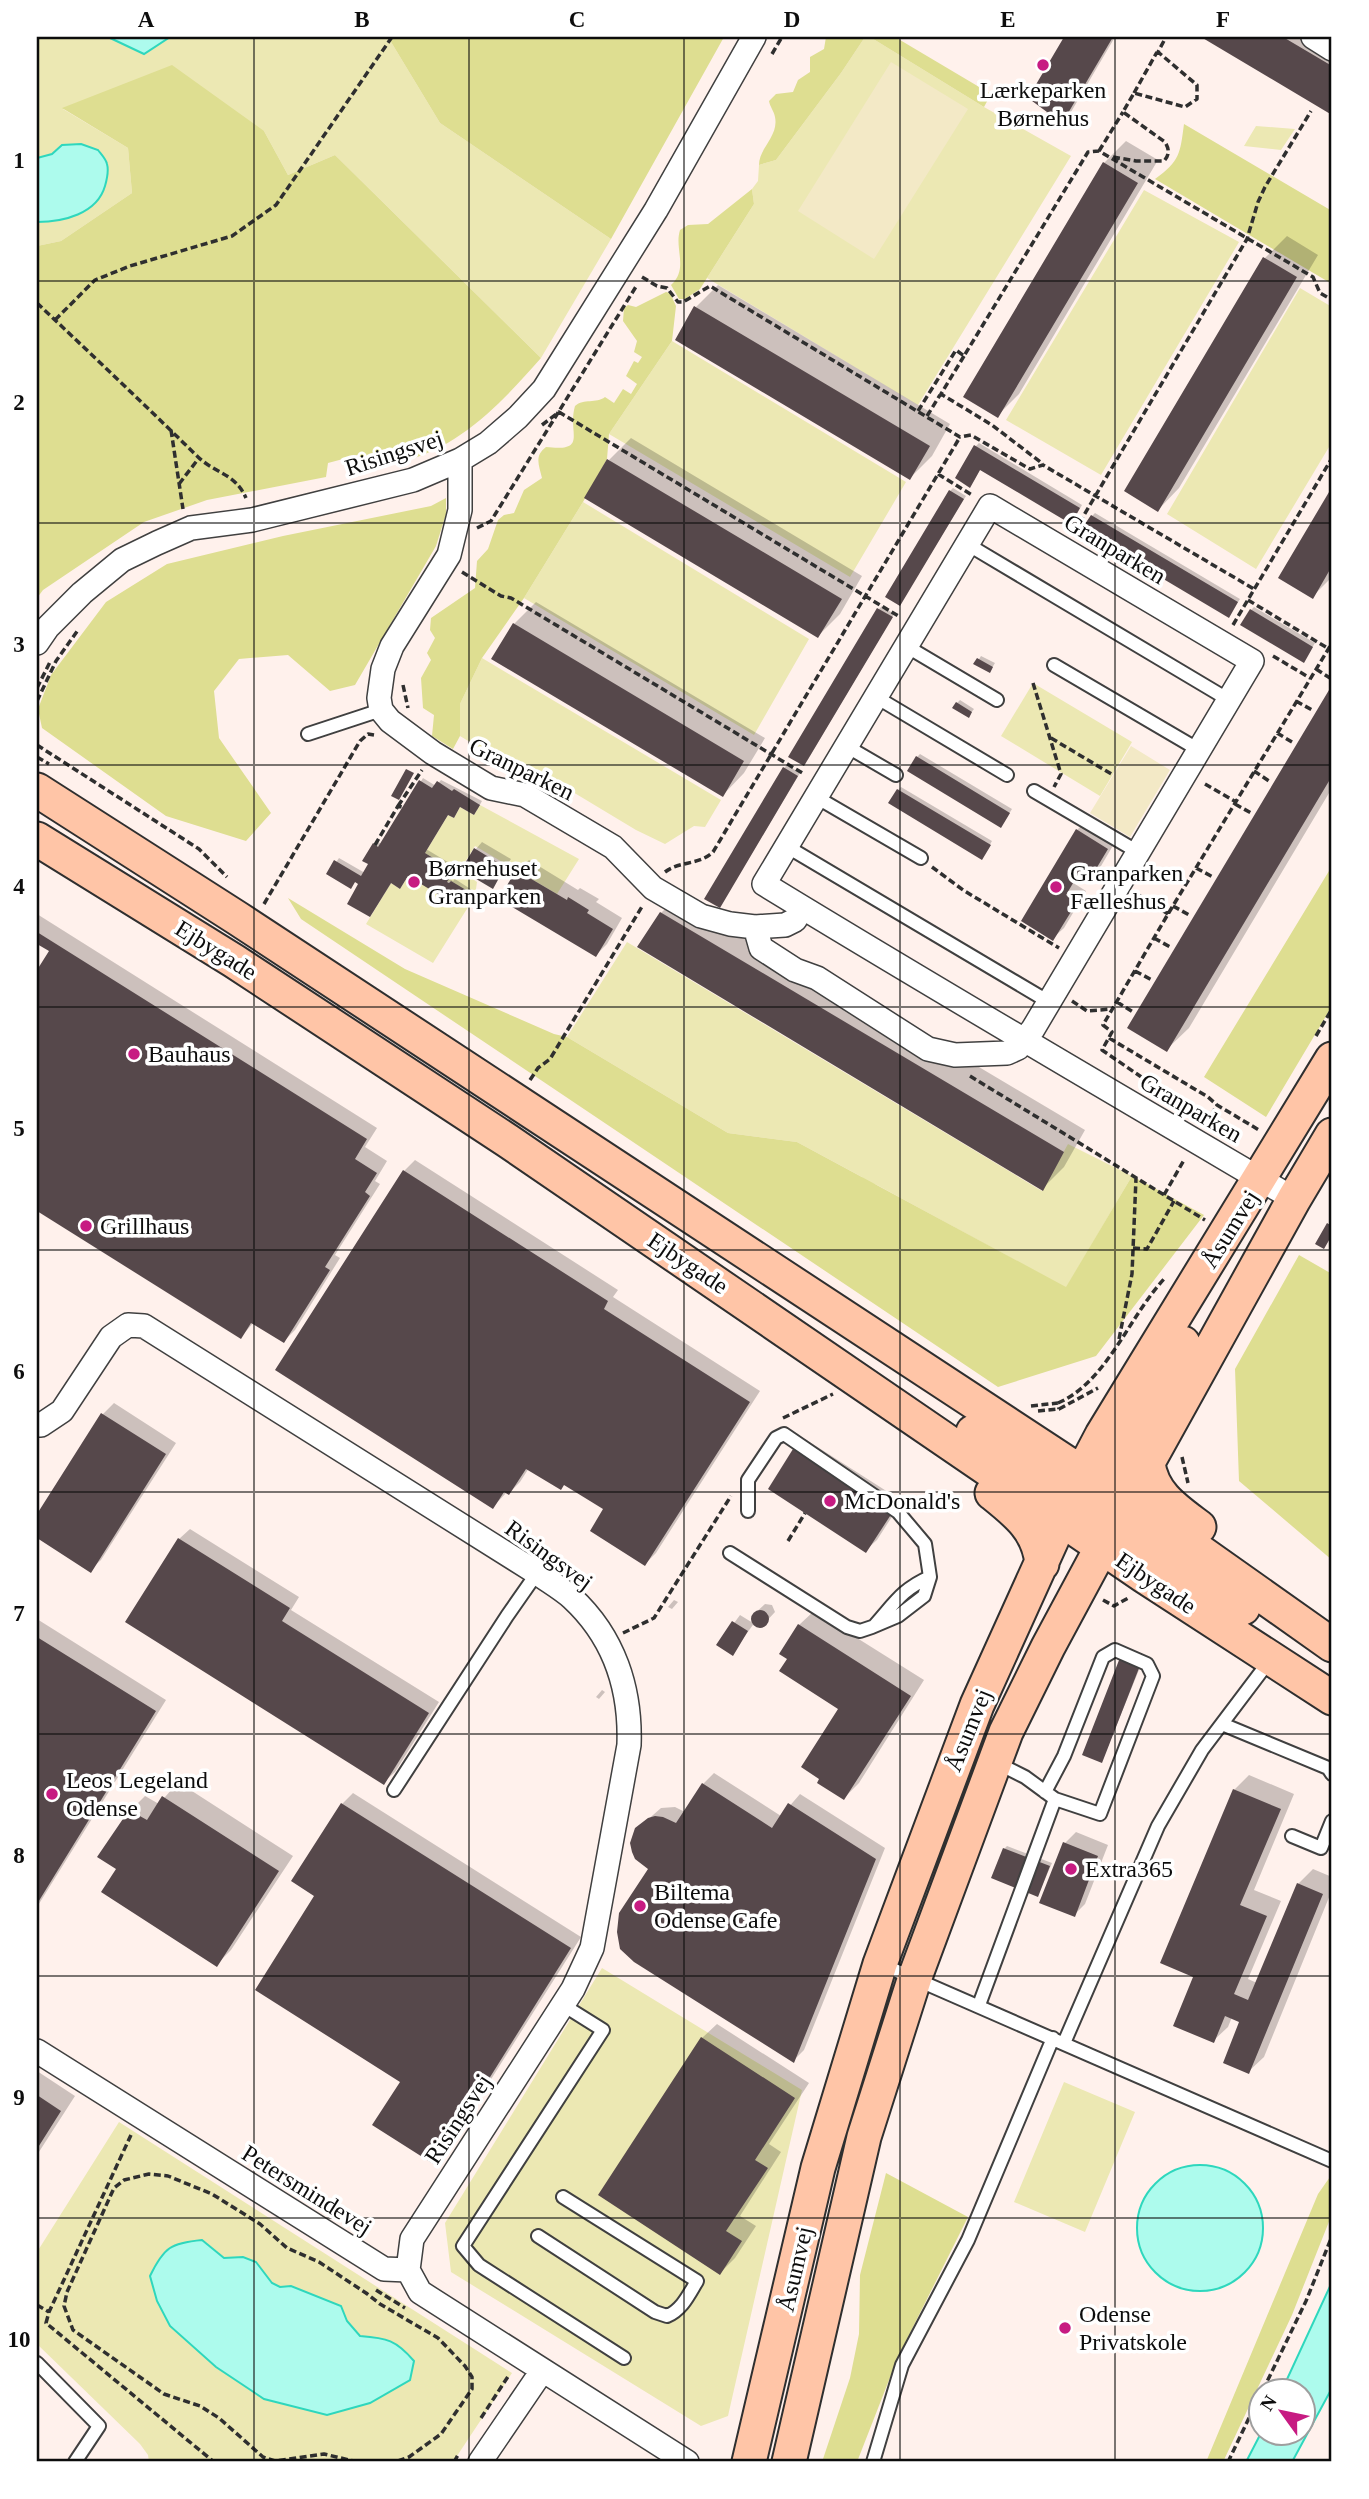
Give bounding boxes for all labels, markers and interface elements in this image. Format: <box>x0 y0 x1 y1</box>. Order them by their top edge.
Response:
text: A <box>138 7 155 32</box>
text: B <box>354 7 370 32</box>
text: C <box>569 7 585 32</box>
text: D <box>784 7 800 32</box>
text: E <box>1000 7 1016 32</box>
text: F <box>1216 7 1230 32</box>
marker: Lærkeparken Børnehus <box>1035 57 1051 73</box>
place label: Lærkeparken Børnehus <box>980 77 1106 131</box>
text: 1 <box>13 148 25 173</box>
text: 2 <box>13 390 25 415</box>
street label: Risingsvej <box>342 425 446 481</box>
street label: Granparken <box>1060 509 1170 589</box>
text: 3 <box>13 632 25 657</box>
street label: Granparken <box>465 732 579 806</box>
place label: Børnehuset Granparken <box>428 855 541 909</box>
place label: Granparken Fælleshus <box>1070 860 1183 914</box>
text: 4 <box>13 874 25 899</box>
marker: Børnehuset Granparken <box>406 874 422 890</box>
marker: Granparken Fælleshus <box>1048 879 1064 895</box>
street label: Ejbygade <box>171 915 261 985</box>
place label: Bauhaus <box>148 1041 231 1067</box>
marker: Bauhaus <box>126 1046 142 1062</box>
street label: Granparken <box>1135 1068 1247 1148</box>
text: 5 <box>13 1116 25 1141</box>
street label: Åsumvej <box>1196 1185 1264 1273</box>
place label: Grillhaus <box>100 1213 189 1239</box>
marker: Grillhaus <box>78 1218 94 1234</box>
street label: Ejbygade <box>643 1227 733 1299</box>
text: 6 <box>13 1359 25 1384</box>
place label: McDonald's <box>844 1488 960 1514</box>
marker: McDonald's <box>822 1493 838 1509</box>
street label: Risingsvej <box>500 1515 598 1595</box>
street label: Ejbygade <box>1111 1547 1201 1619</box>
text: 7 <box>13 1601 25 1626</box>
street label: Åsumvej <box>940 1685 996 1775</box>
place label: Leos Legeland Odense <box>66 1767 208 1821</box>
marker: Leos Legeland Odense <box>44 1786 60 1802</box>
text: 8 <box>13 1843 25 1868</box>
place label: Extra365 <box>1085 1856 1173 1882</box>
marker: Extra365 <box>1063 1861 1079 1877</box>
place label: Biltema Odense Cafe <box>654 1879 777 1933</box>
marker: Biltema Odense Cafe <box>632 1898 648 1914</box>
street label: Risingsvej <box>419 2069 497 2169</box>
text: 9 <box>13 2085 25 2110</box>
street label: Petersmindevej <box>237 2140 377 2240</box>
street label: Åsumvej <box>773 2224 817 2314</box>
place label: Odense Privatskole <box>1079 2301 1187 2355</box>
marker: Odense Privatskole <box>1057 2320 1073 2336</box>
text: 10 <box>8 2327 31 2352</box>
north arrow <box>1246 2376 1316 2446</box>
text: N <box>1256 2391 1281 2414</box>

